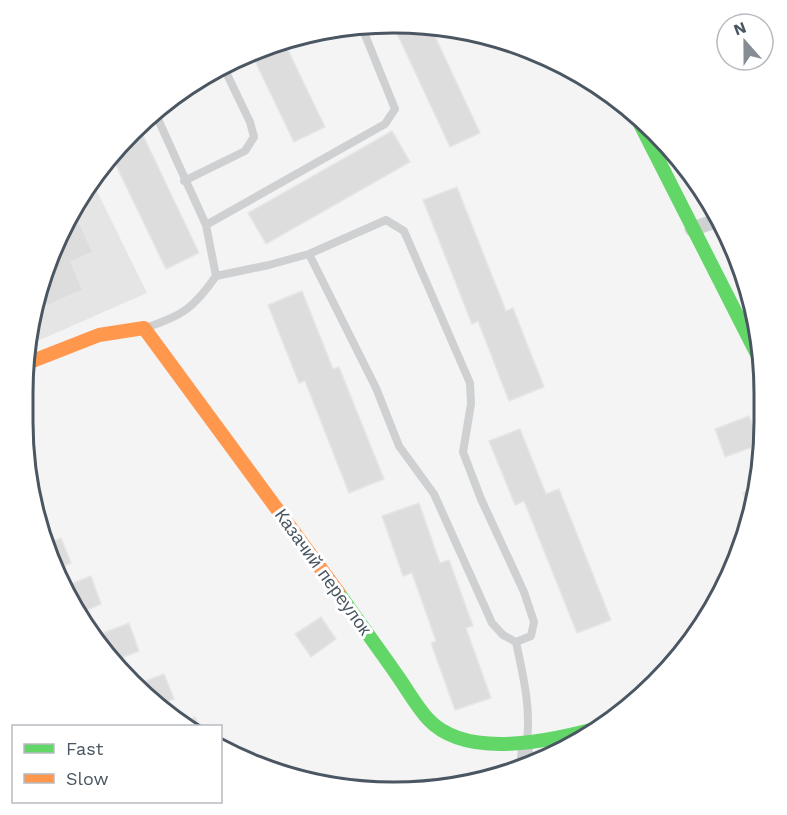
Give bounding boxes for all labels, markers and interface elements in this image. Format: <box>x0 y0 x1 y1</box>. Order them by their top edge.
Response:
north arrow <box>715 12 775 72</box>
text: N <box>731 17 749 39</box>
street label: Казачий переулок <box>271 505 376 639</box>
legend <box>12 725 222 803</box>
text: Fast <box>66 738 104 759</box>
text: Slow <box>66 768 109 789</box>

